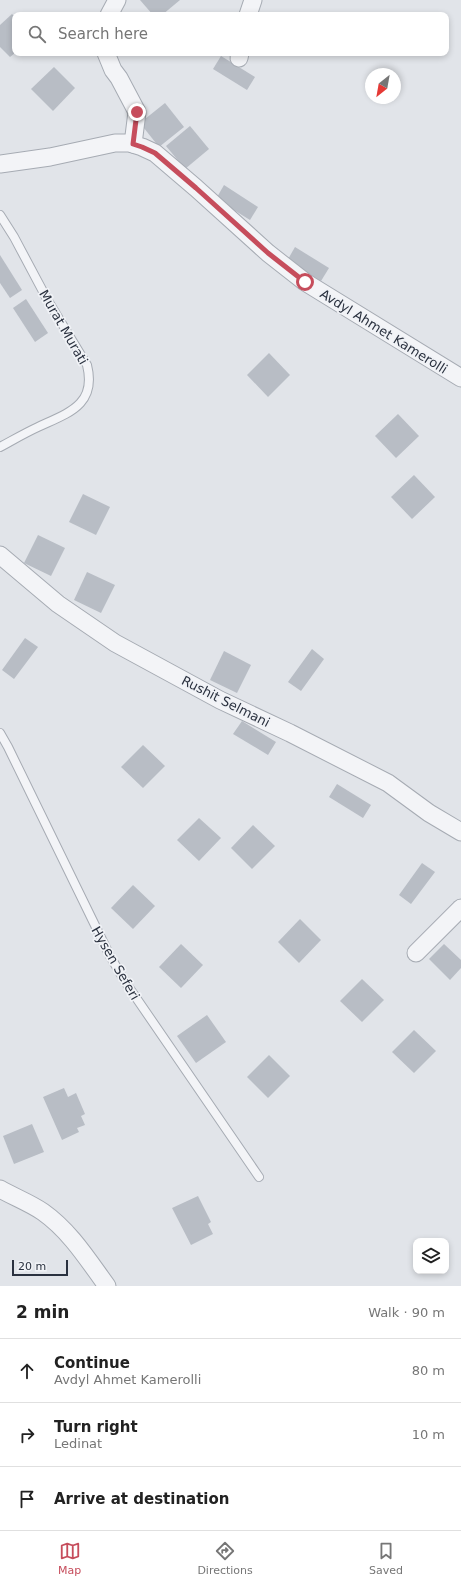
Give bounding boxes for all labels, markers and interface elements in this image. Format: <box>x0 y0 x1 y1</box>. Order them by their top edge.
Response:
search box <box>12 12 449 56</box>
icon: search <box>26 23 48 45</box>
text: Search here <box>58 25 148 43</box>
north arrow <box>365 68 401 104</box>
route end <box>128 103 146 121</box>
route start <box>296 273 314 291</box>
street label: Avdyl Ahmet Kamerolli <box>317 286 450 377</box>
street label: Murat Murati <box>36 287 91 367</box>
street label: Rushit Selmani <box>179 673 272 730</box>
street label: Hysen Seferi <box>88 924 143 1003</box>
map controls <box>413 1238 449 1274</box>
button: layers <box>413 1238 449 1274</box>
scale bar <box>12 1258 68 1277</box>
text: 20 m <box>18 1260 46 1273</box>
text: 2 min <box>16 1302 69 1322</box>
text: Walk · 90 m <box>368 1305 445 1320</box>
text: Continue <box>54 1354 130 1372</box>
icon: ahead <box>16 1360 38 1382</box>
text: 80 m <box>412 1363 445 1378</box>
text: Avdyl Ahmet Kamerolli <box>54 1372 201 1387</box>
text: Turn right <box>54 1418 138 1436</box>
icon: right <box>16 1424 38 1446</box>
text: 10 m <box>412 1427 445 1442</box>
text: Ledinat <box>54 1436 102 1451</box>
icon: arrive <box>16 1488 38 1510</box>
text: Arrive at destination <box>54 1490 229 1508</box>
tab: Map <box>58 1540 81 1577</box>
tab: Directions <box>197 1540 253 1577</box>
tab: Saved <box>369 1540 403 1577</box>

